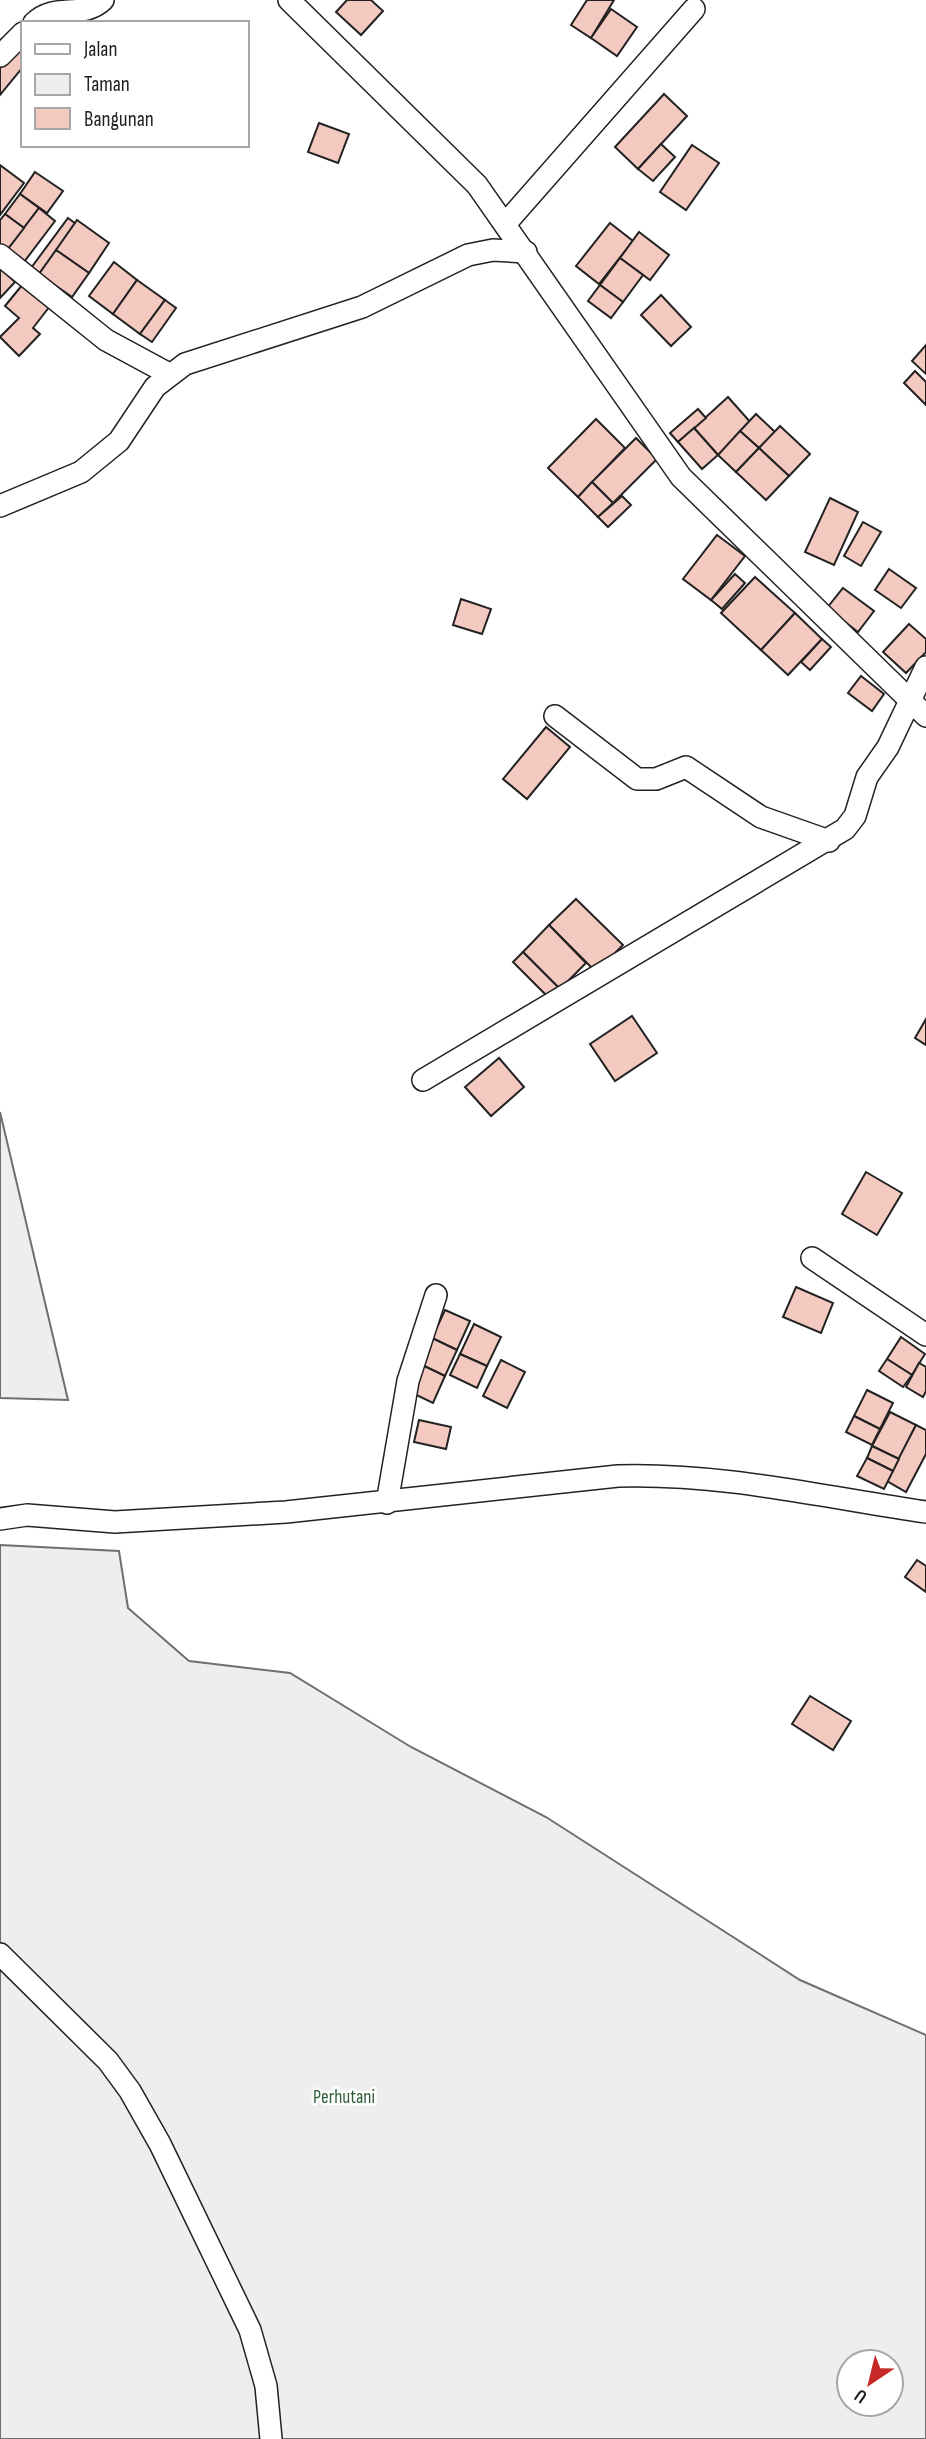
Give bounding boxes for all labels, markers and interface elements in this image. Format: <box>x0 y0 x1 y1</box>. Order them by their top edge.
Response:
legend <box>21 21 248 147</box>
text: Jalan <box>83 37 117 62</box>
text: Taman <box>84 72 130 97</box>
text: Bangunan <box>84 107 154 132</box>
park label: Perhutani <box>313 2086 375 2109</box>
north arrow <box>835 2348 905 2418</box>
text: U <box>850 2383 872 2408</box>

